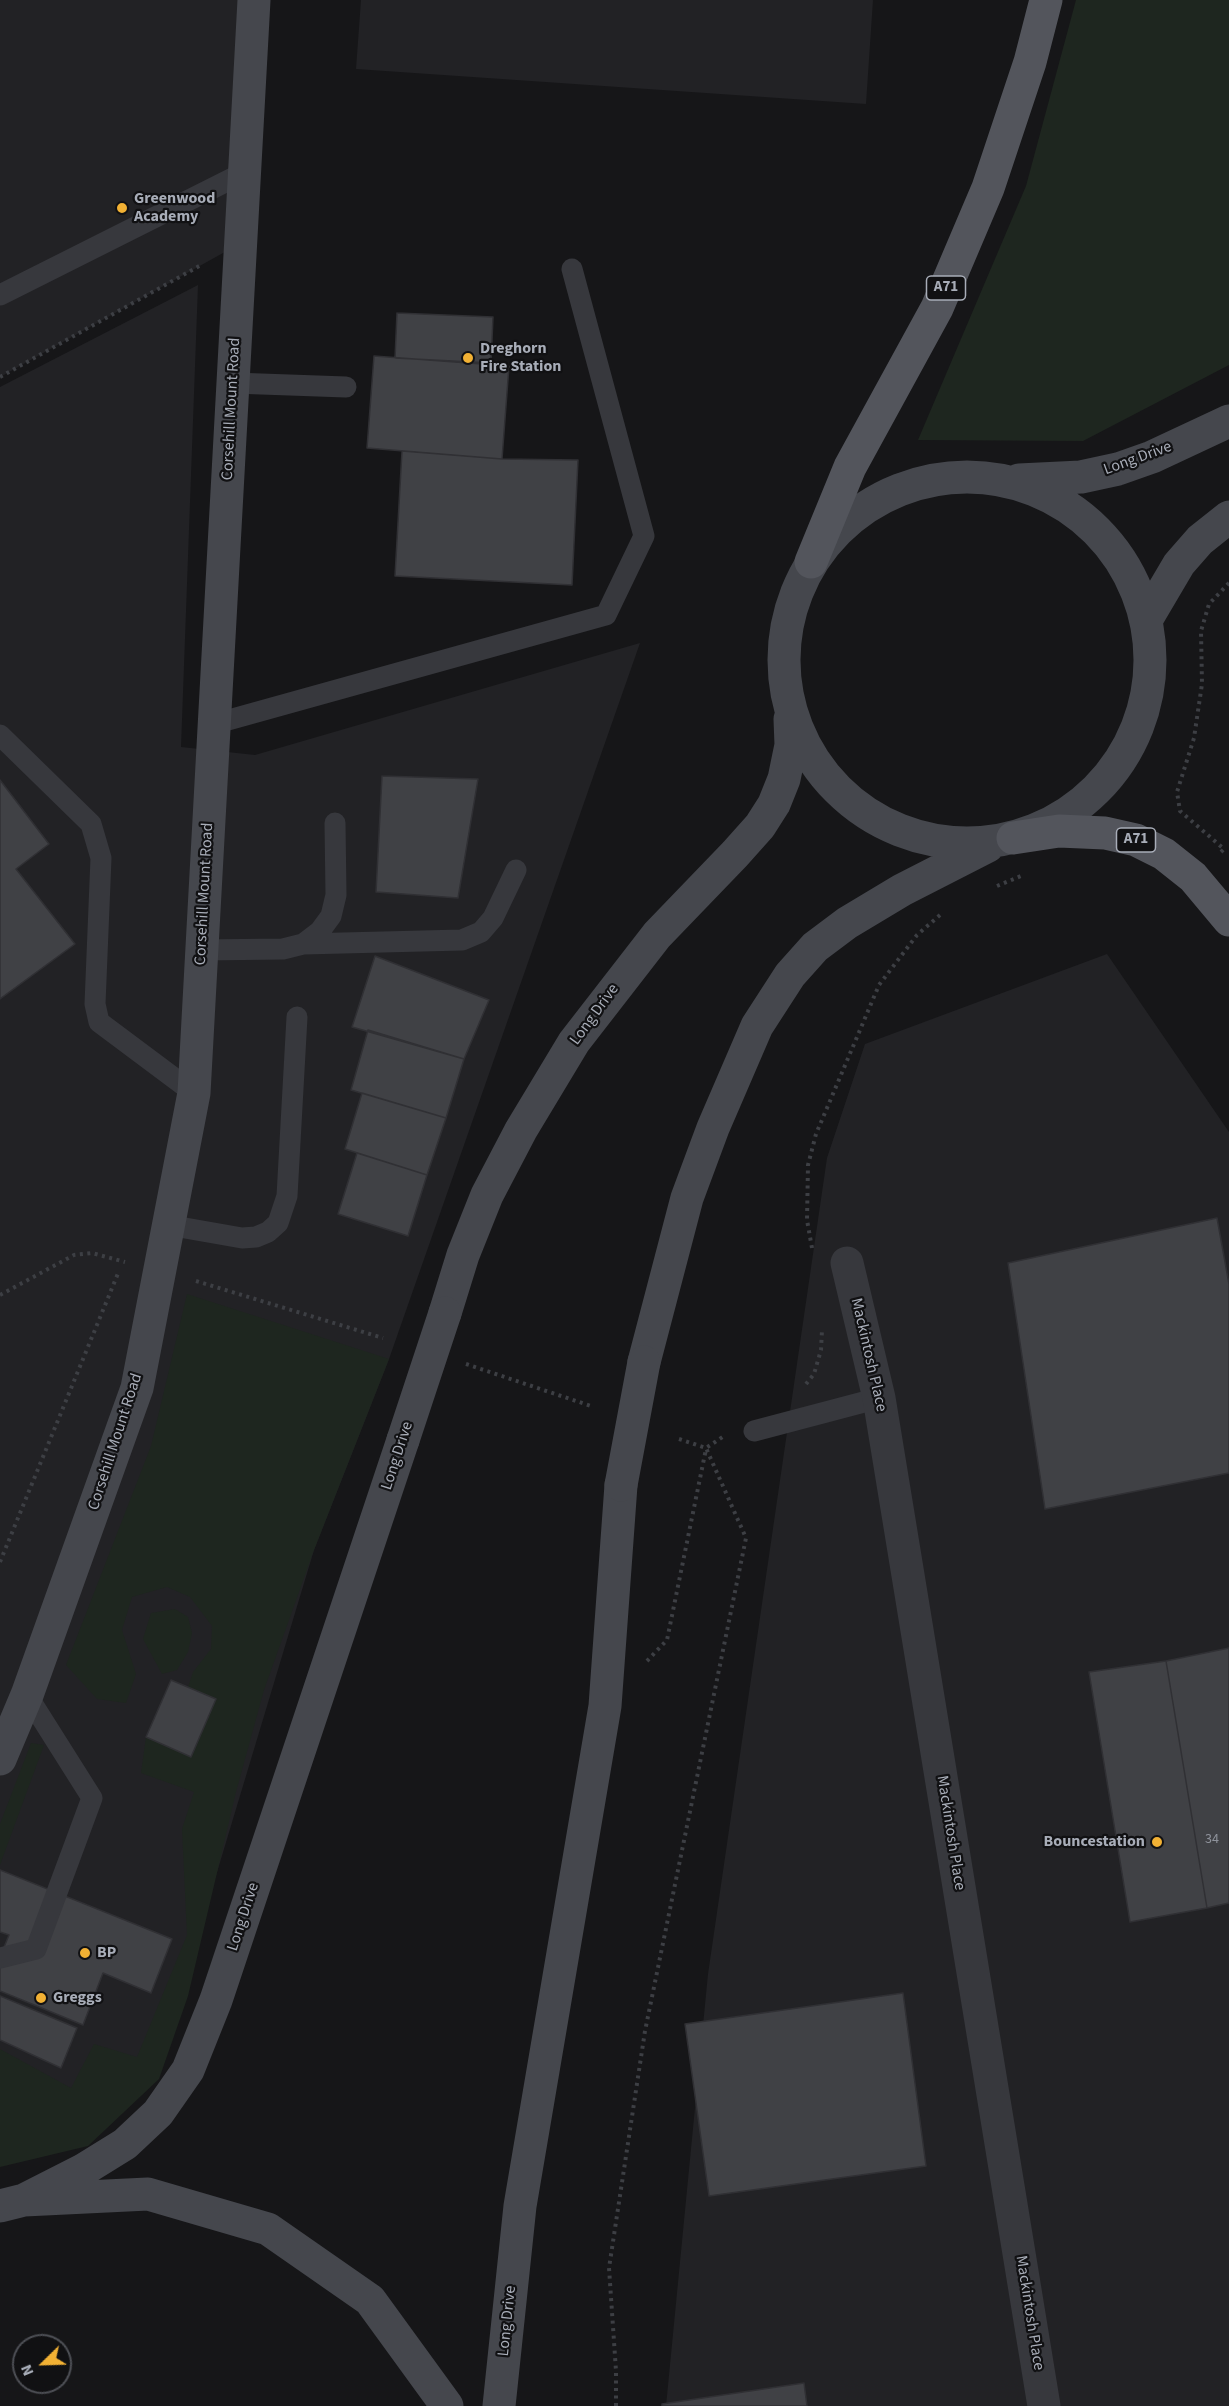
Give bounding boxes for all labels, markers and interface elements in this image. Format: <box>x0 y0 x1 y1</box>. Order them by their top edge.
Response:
place label: Greenwood Academy <box>134 189 215 227</box>
marker: Greenwood Academy <box>115 201 129 215</box>
road number: A71 <box>926 276 966 300</box>
street label: Corsehill Mount Road <box>219 337 245 481</box>
place label: Dreghorn Fire Station <box>480 339 561 377</box>
marker: Dreghorn Fire Station <box>461 351 475 365</box>
street label: Long Drive <box>1101 438 1175 480</box>
street label: Corsehill Mount Road <box>192 822 218 966</box>
road number: A71 <box>1116 828 1156 852</box>
street label: Long Drive <box>566 981 624 1049</box>
street label: Mackintosh Place <box>846 1296 890 1414</box>
street label: Corsehill Mount Road <box>85 1371 147 1513</box>
street label: Long Drive <box>378 1419 418 1493</box>
street label: Mackintosh Place <box>931 1774 969 1892</box>
place label: Bouncestation <box>1044 1832 1145 1852</box>
house number: 34 <box>1205 1832 1219 1848</box>
marker: Bouncestation <box>1150 1835 1164 1849</box>
street label: Long Drive <box>224 1880 264 1954</box>
place label: BP <box>97 1943 116 1963</box>
marker: BP <box>78 1946 92 1960</box>
place label: Greggs <box>53 1988 102 2008</box>
marker: Greggs <box>34 1991 48 2005</box>
street label: Mackintosh Place <box>1010 2254 1048 2372</box>
street label: Long Drive <box>495 2285 521 2357</box>
north arrow <box>12 2334 72 2394</box>
text: N <box>15 2361 39 2379</box>

